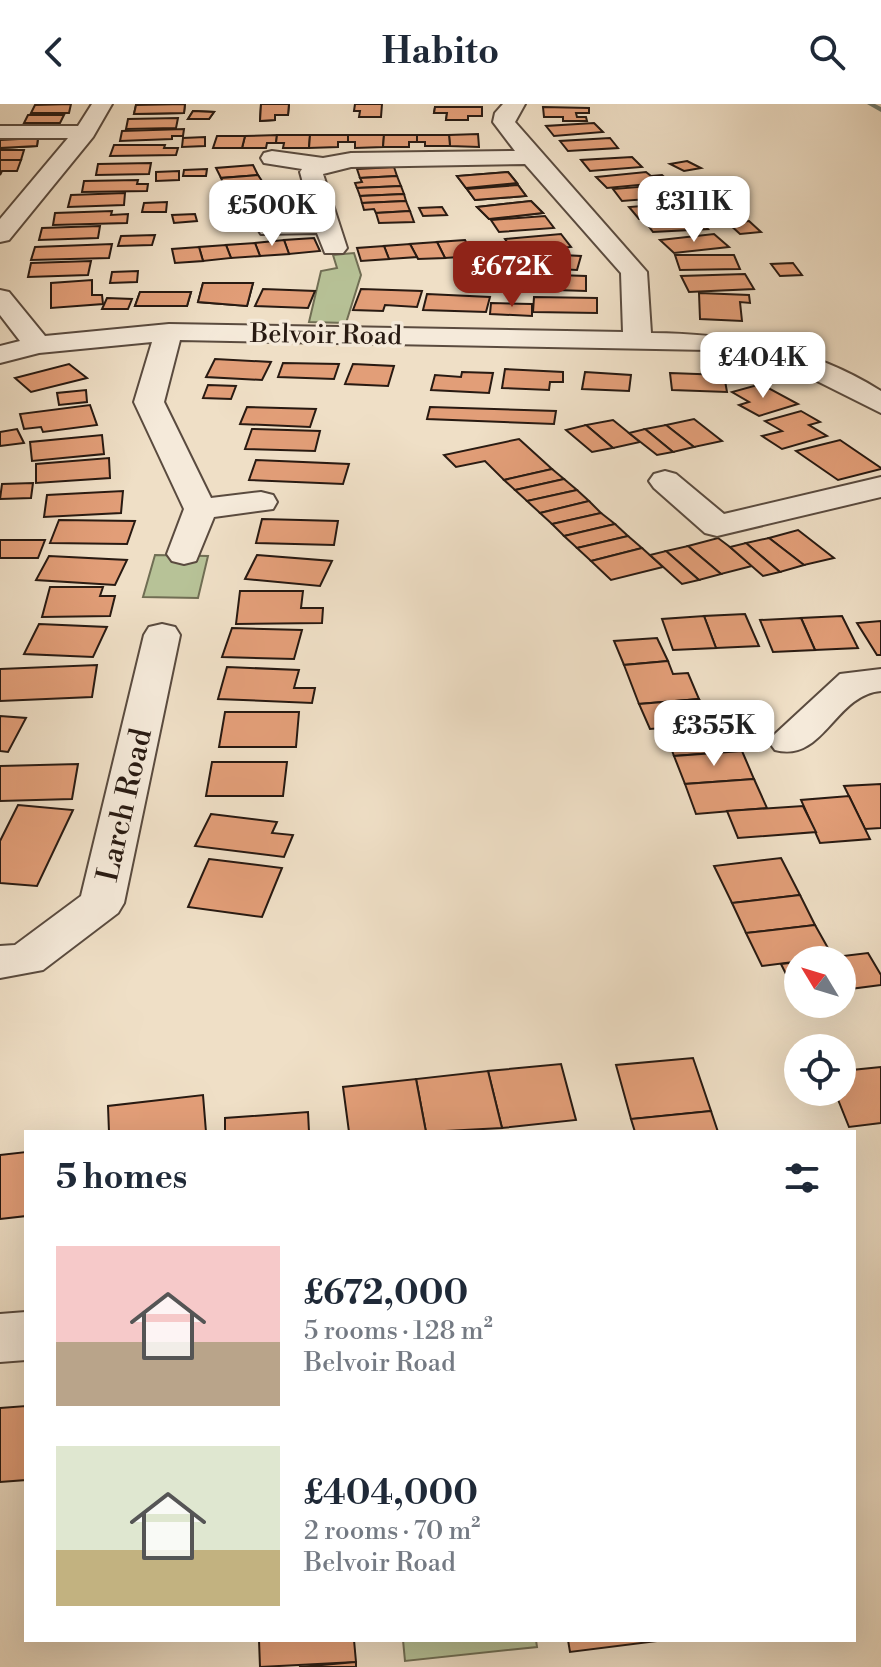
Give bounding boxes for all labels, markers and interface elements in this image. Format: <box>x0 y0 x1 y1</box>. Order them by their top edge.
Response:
icon: back <box>32 30 76 74</box>
text: Habito <box>382 30 499 75</box>
icon: search <box>805 30 849 74</box>
pin: £311K <box>638 176 750 244</box>
pin: £500K <box>216 180 328 248</box>
text: £311K <box>656 186 732 218</box>
text: £500K <box>227 190 317 222</box>
pin: £672K <box>456 241 568 309</box>
text: £672K <box>471 251 553 283</box>
street label: Belvoir Road <box>249 318 402 352</box>
pin: £404K <box>707 332 819 400</box>
text: £404K <box>718 342 808 374</box>
pin: £355K <box>658 700 770 768</box>
text: £355K <box>672 710 756 742</box>
street label: Larch Road <box>89 725 161 886</box>
north arrow <box>784 946 856 1018</box>
map controls <box>784 946 856 1106</box>
button: locate <box>784 1034 856 1106</box>
icon: filters <box>780 1156 824 1200</box>
text: 5 homes <box>56 1157 187 1199</box>
text: £672,000 <box>304 1273 468 1315</box>
icon: home <box>120 1278 216 1374</box>
text: 5 rooms · 128 m² <box>304 1315 493 1347</box>
text: Belvoir Road <box>304 1347 456 1379</box>
text: £404,000 <box>304 1473 478 1515</box>
icon: home <box>120 1478 216 1574</box>
text: 2 rooms · 70 m² <box>304 1515 480 1547</box>
text: Belvoir Road <box>304 1547 456 1579</box>

